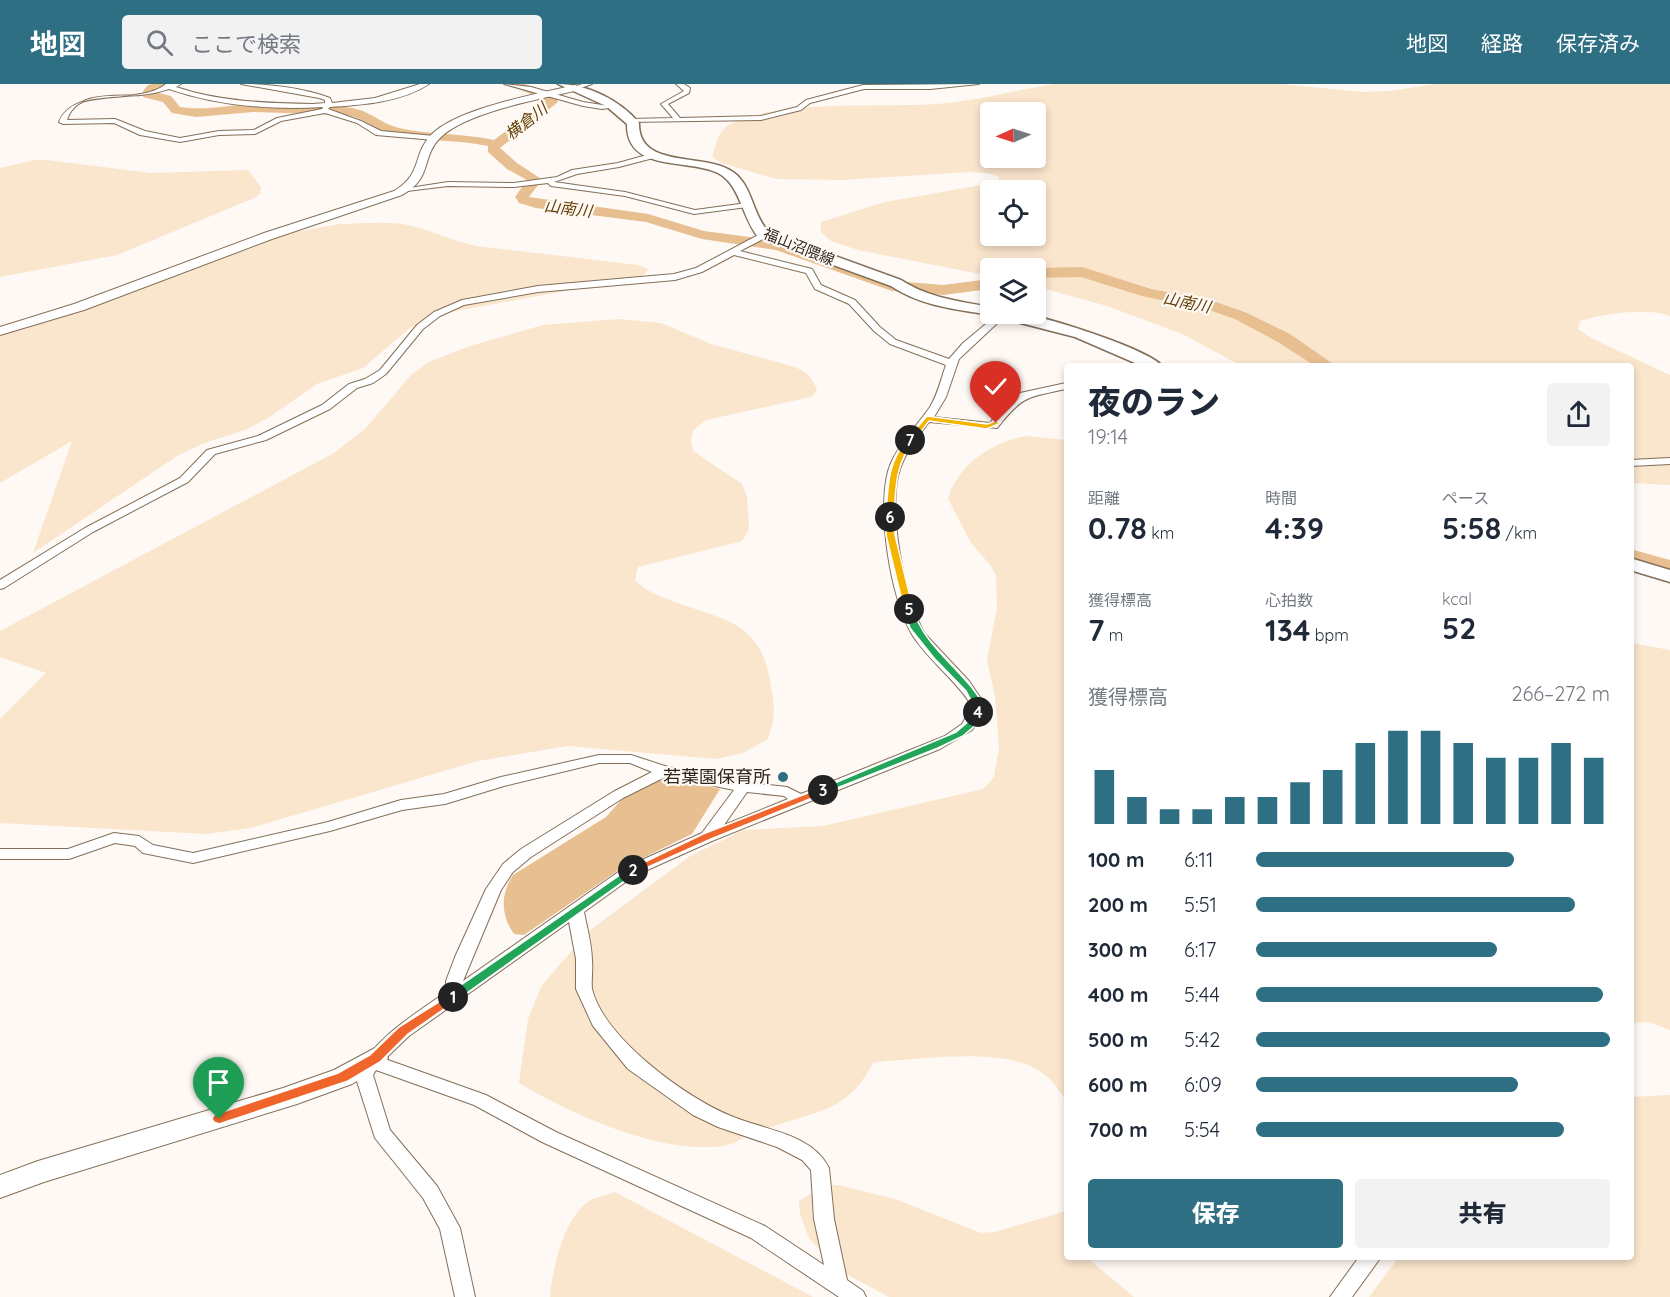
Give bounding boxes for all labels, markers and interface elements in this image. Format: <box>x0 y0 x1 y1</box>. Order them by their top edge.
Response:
search box <box>122 15 542 69</box>
text: 地図 <box>30 26 86 61</box>
icon: search <box>143 26 176 59</box>
text: ここで検索 <box>191 30 301 58</box>
text: 地図 <box>1406 30 1448 56</box>
text: 経路 <box>1481 30 1523 56</box>
text: 保存済み <box>1556 30 1640 56</box>
water label: 横倉川 <box>501 97 553 144</box>
north arrow <box>980 102 1046 168</box>
map controls <box>980 102 1046 324</box>
button: locate <box>980 180 1046 246</box>
water label: 山南川 <box>543 195 595 221</box>
street label: 福山沼隈線 <box>761 224 838 269</box>
button: layers <box>980 258 1046 324</box>
water label: 山南川 <box>1161 287 1215 317</box>
pin <box>970 361 1021 423</box>
icon: check <box>979 370 1012 403</box>
text: 夜のラン <box>1088 381 1220 422</box>
button: share <box>1547 383 1610 446</box>
text: 19:14 <box>1088 424 1128 449</box>
pin: 7 <box>895 425 925 455</box>
text: 7 <box>906 430 914 450</box>
text: 距離 <box>1088 488 1120 508</box>
text: 時間 <box>1265 488 1297 508</box>
text: ペース <box>1442 488 1489 508</box>
pin: 6 <box>875 502 905 532</box>
text: 6 <box>886 507 894 527</box>
text: 0.78 <box>1088 509 1147 547</box>
text: 4:39 <box>1265 509 1324 547</box>
text: 5:58 <box>1442 509 1501 547</box>
text: km <box>1147 523 1174 543</box>
text: /km <box>1501 523 1537 543</box>
text: kcal <box>1442 589 1472 609</box>
text: 獲得標高 <box>1088 590 1152 610</box>
text: 心拍数 <box>1265 590 1313 610</box>
pin: 5 <box>894 594 924 624</box>
text: 5 <box>904 599 914 619</box>
text: 52 <box>1442 609 1476 647</box>
text: 7 <box>1088 611 1104 649</box>
text: 134 <box>1265 611 1310 649</box>
text: m <box>1104 625 1123 645</box>
text: bpm <box>1310 625 1349 645</box>
text: 266–272 m <box>1511 681 1610 706</box>
text: 獲得標高 <box>1088 684 1168 709</box>
pin: 4 <box>963 697 993 727</box>
text: 4 <box>973 702 983 722</box>
place label: 若葉園保育所 <box>663 765 771 788</box>
marker: 若葉園保育所 <box>776 770 790 784</box>
pin: 3 <box>808 775 838 805</box>
text: 3 <box>819 780 827 800</box>
text: 100 m <box>1088 847 1144 872</box>
text: 6:11 <box>1184 847 1213 872</box>
pin: 2 <box>618 855 648 885</box>
text: 2 <box>628 860 638 880</box>
text: 200 m <box>1088 892 1148 917</box>
text: 5:51 <box>1184 892 1217 917</box>
text: 300 m <box>1088 937 1147 962</box>
text: 6:17 <box>1184 937 1216 962</box>
pin: 1 <box>438 982 468 1012</box>
text: 400 m <box>1088 982 1148 1007</box>
text: 5:44 <box>1184 982 1220 1007</box>
text: 1 <box>450 987 456 1007</box>
text: 500 m <box>1088 1027 1148 1052</box>
text: 5:42 <box>1184 1027 1220 1052</box>
pin <box>193 1057 244 1119</box>
icon: arrive <box>202 1066 235 1099</box>
text: 600 m <box>1088 1072 1148 1097</box>
text: 6:09 <box>1184 1072 1222 1097</box>
text: 700 m <box>1088 1117 1148 1142</box>
text: 5:54 <box>1184 1117 1220 1142</box>
button: 保存 <box>1088 1179 1343 1248</box>
button: 共有 <box>1355 1179 1610 1248</box>

